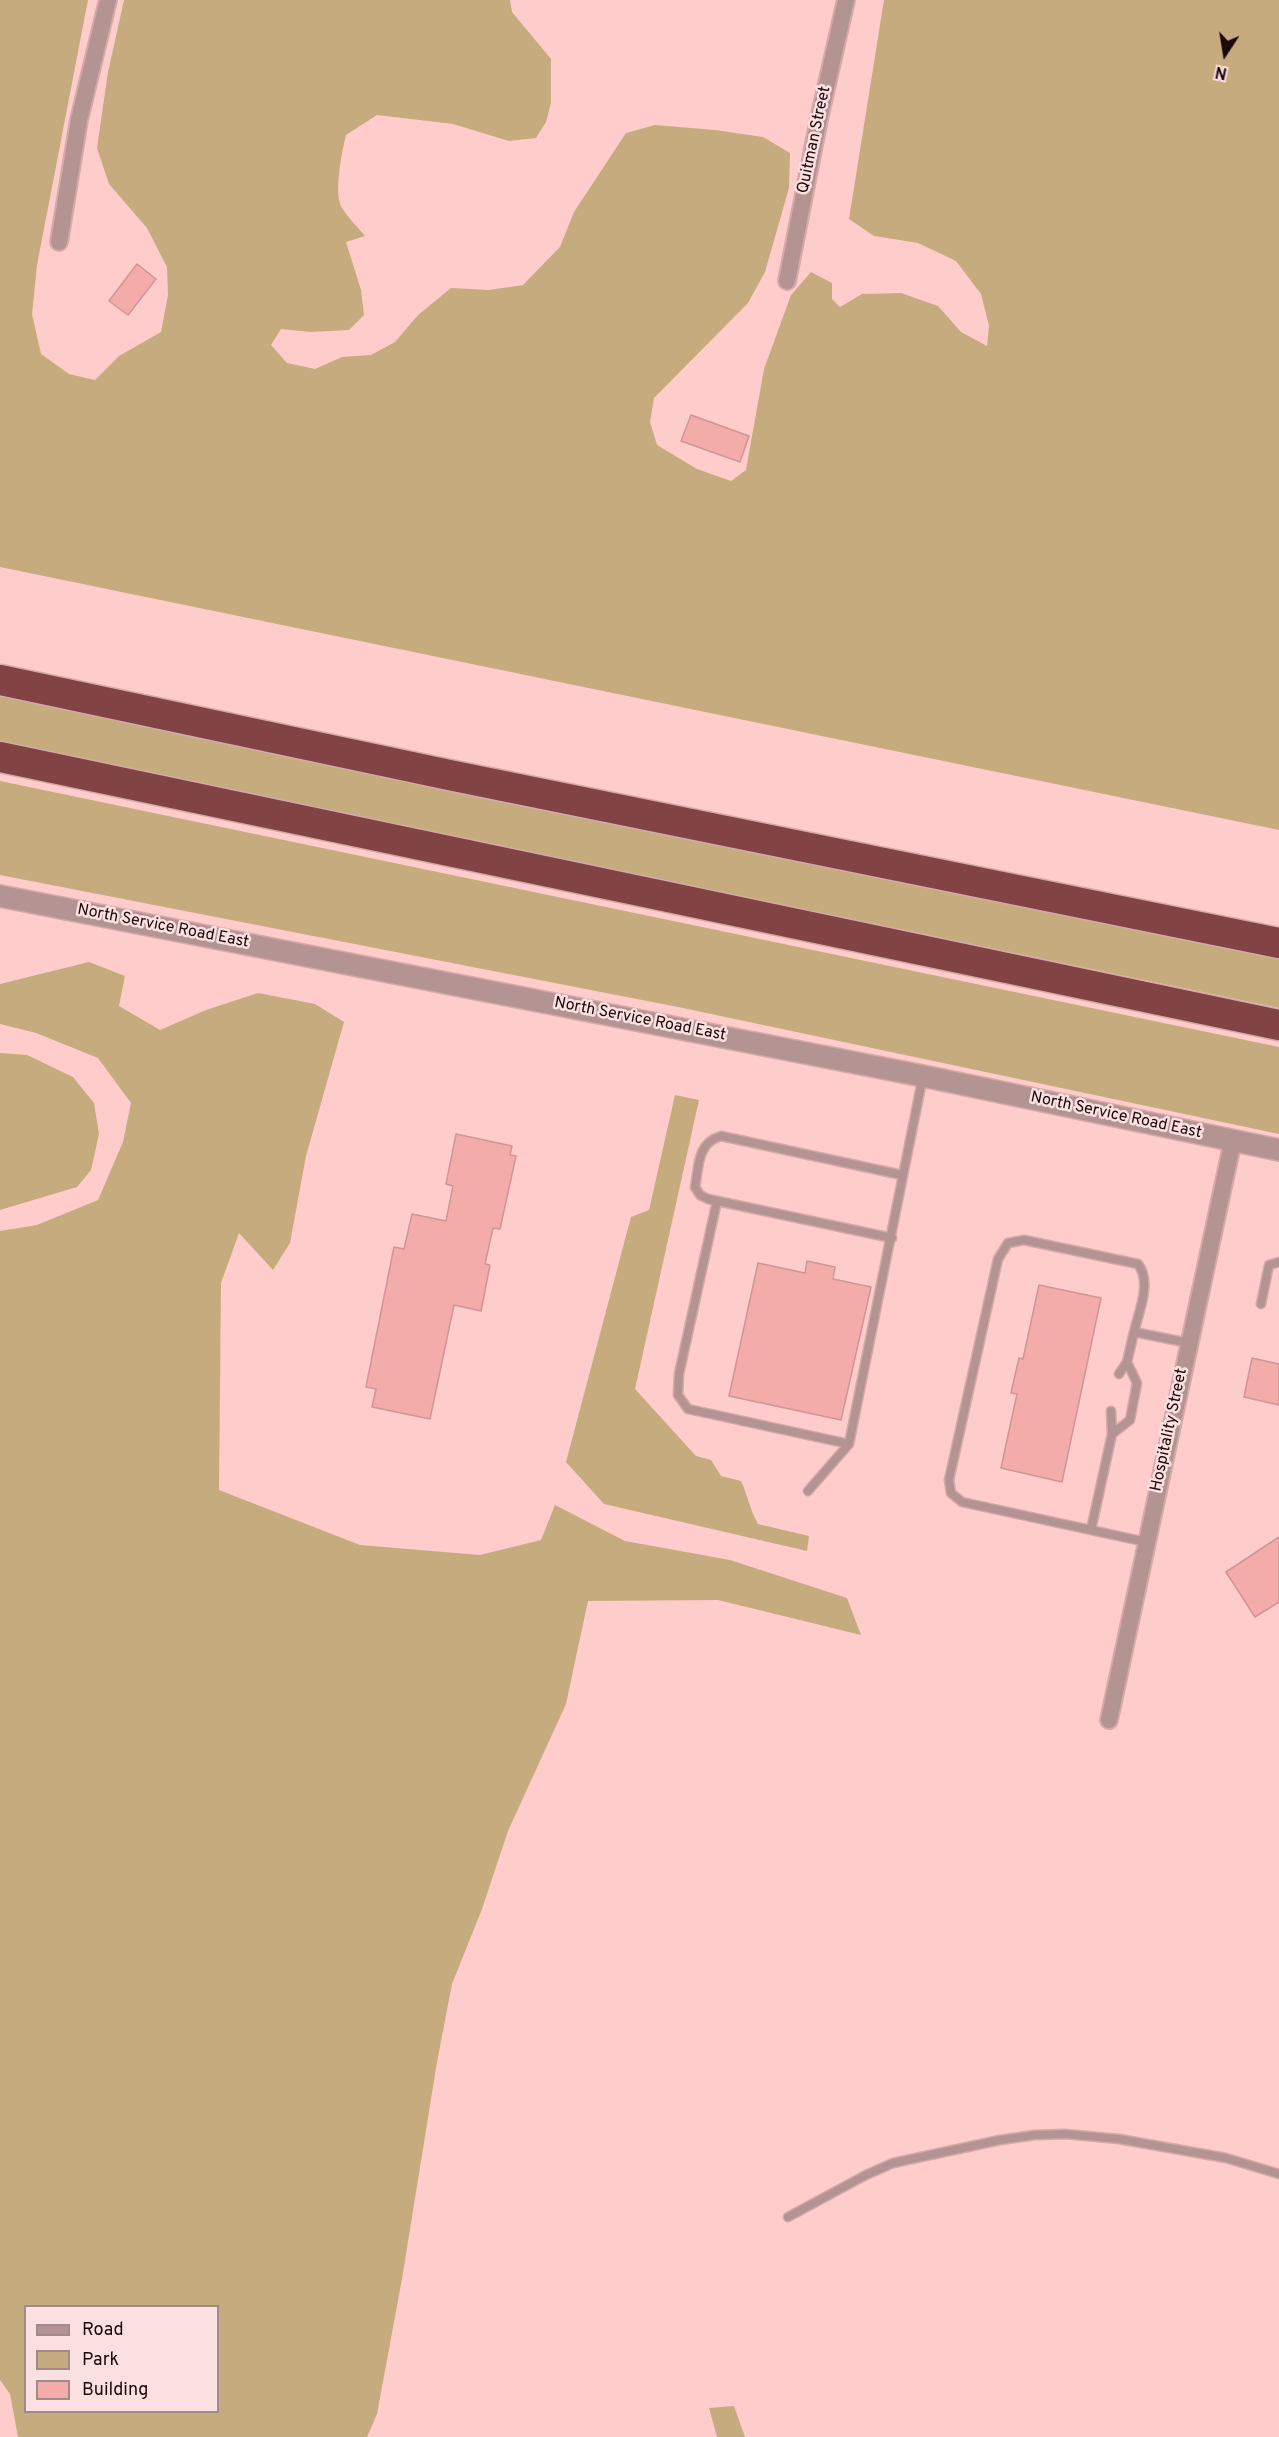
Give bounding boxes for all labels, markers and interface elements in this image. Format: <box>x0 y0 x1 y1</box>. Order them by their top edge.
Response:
north arrow <box>1195 24 1255 84</box>
text: N <box>1214 61 1229 83</box>
street label: Quitman Street <box>794 85 836 195</box>
street label: North Service Road East <box>76 901 250 953</box>
street label: North Service Road East <box>553 994 727 1046</box>
street label: North Service Road East <box>1029 1088 1203 1144</box>
street label: Hospitality Street <box>1148 1367 1192 1493</box>
legend <box>24 2305 219 2413</box>
text: Road <box>82 2319 124 2342</box>
text: Park <box>82 2349 119 2372</box>
text: Building <box>82 2379 148 2402</box>

